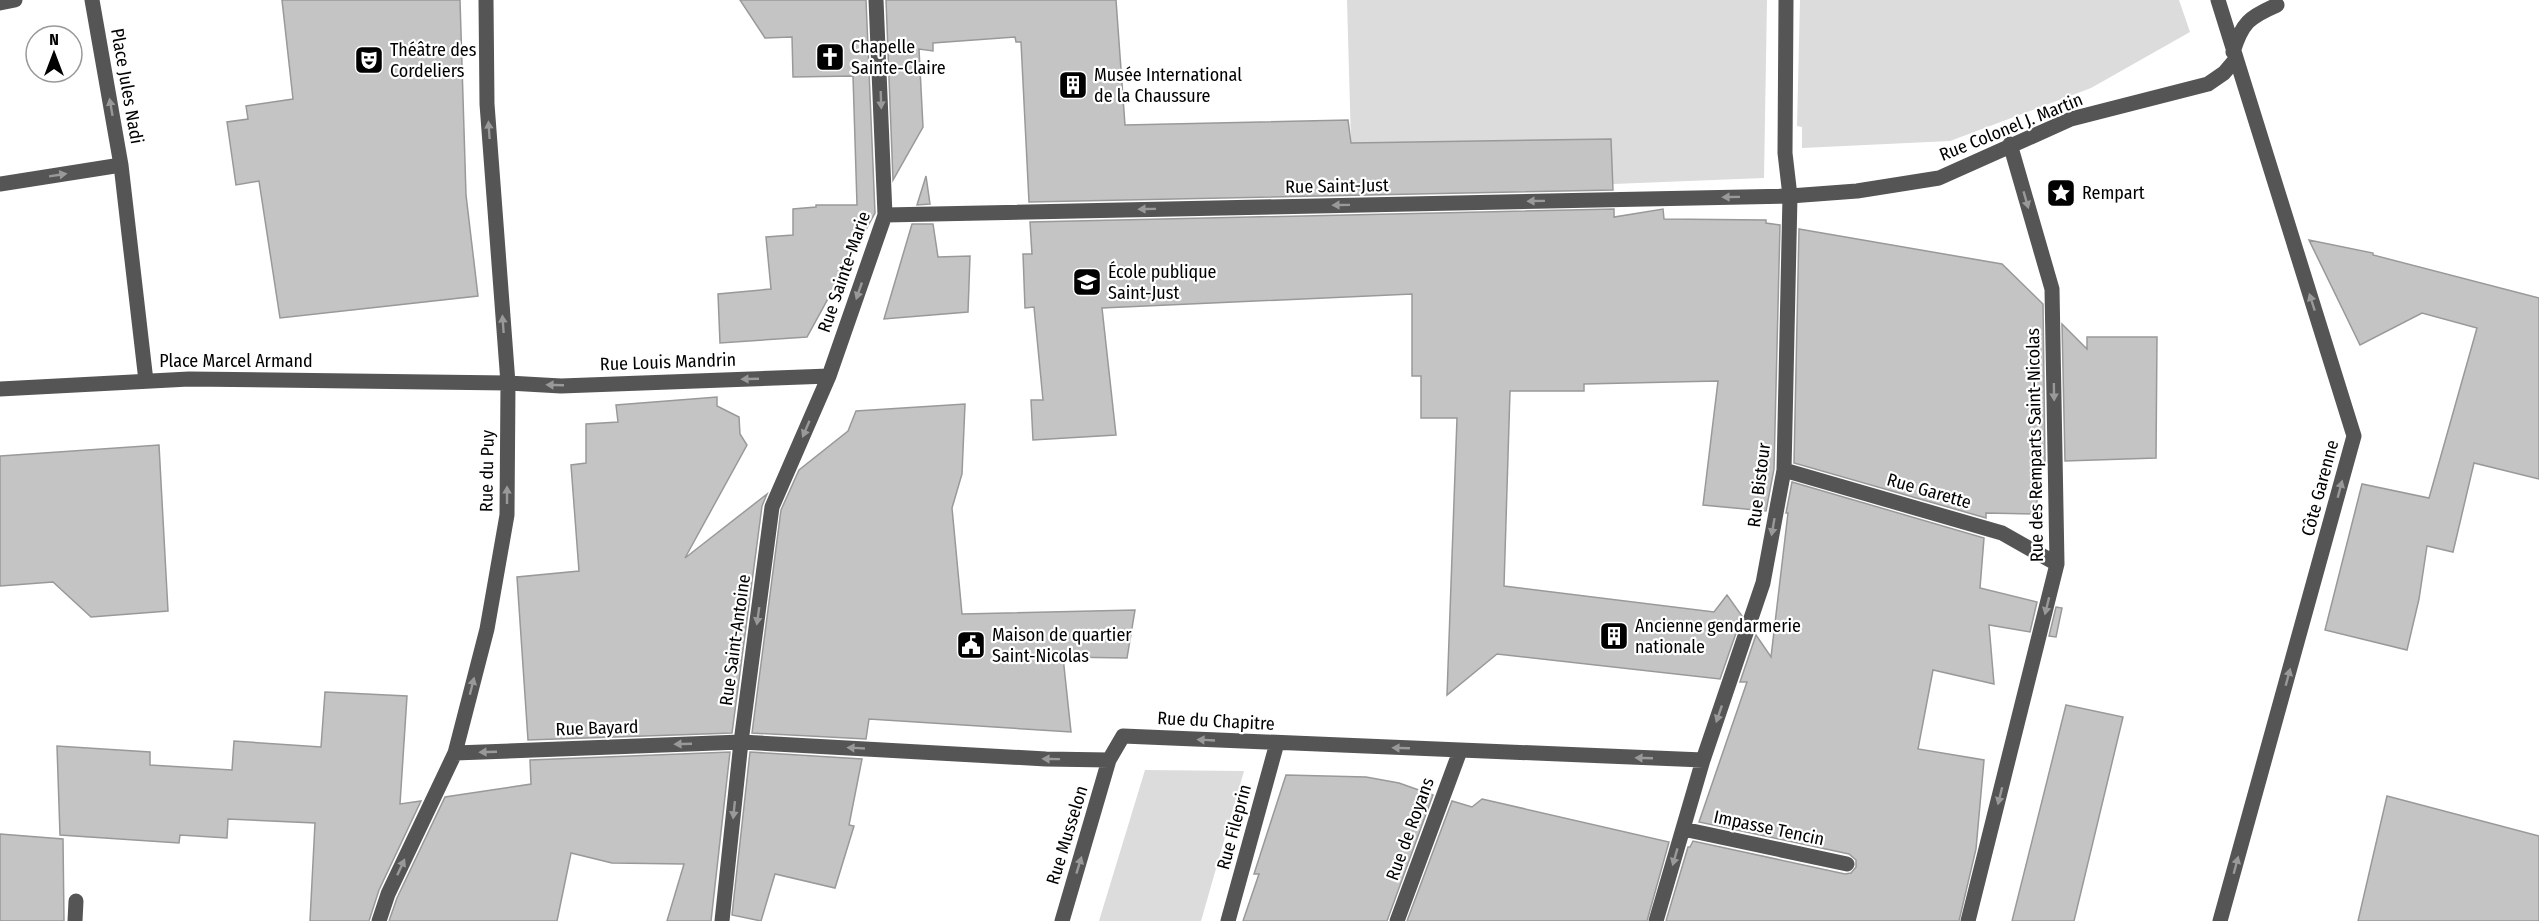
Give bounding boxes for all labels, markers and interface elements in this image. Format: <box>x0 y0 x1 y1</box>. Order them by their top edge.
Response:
north arrow <box>24 24 84 84</box>
street label: Place Jules Nadi <box>106 27 148 145</box>
text: N <box>49 30 59 49</box>
place label: Chapelle Sainte-Claire <box>851 36 946 79</box>
place label: Théâtre des Cordeliers <box>390 39 477 82</box>
church icon: Chapelle Sainte-Claire <box>814 41 846 73</box>
theatre icon: Théâtre des Cordeliers <box>353 44 385 76</box>
place label: Musée International de la Chaussure <box>1094 64 1242 107</box>
building icon: Musée International de la Chaussure <box>1057 69 1089 101</box>
street label: Rue Colonel J. Martin <box>1936 88 2086 166</box>
one-way arrow <box>876 91 885 110</box>
one-way arrow <box>106 98 115 117</box>
one-way arrow <box>484 120 494 139</box>
one-way arrow <box>48 170 67 179</box>
street label: Rue Saint-Just <box>1285 174 1389 198</box>
place icon: Rempart <box>2045 177 2077 209</box>
place label: Rempart <box>2082 182 2145 204</box>
one-way arrow <box>2022 191 2031 209</box>
one-way arrow <box>1722 193 1741 202</box>
one-way arrow <box>1527 197 1546 206</box>
one-way arrow <box>1332 201 1351 210</box>
one-way arrow <box>1137 205 1156 214</box>
street label: Rue Sainte-Marie <box>813 208 875 335</box>
place label: École publique Saint-Just <box>1108 260 1217 304</box>
school or university icon: École publique Saint-Just <box>1071 266 1103 298</box>
one-way arrow <box>853 282 863 300</box>
one-way arrow <box>2307 293 2316 311</box>
one-way arrow <box>499 315 508 334</box>
street label: Rue des Remparts Saint-Nicolas <box>2022 327 2048 562</box>
street label: Rue Louis Mandrin <box>599 349 737 375</box>
street label: Place Marcel Armand <box>159 350 313 372</box>
one-way arrow <box>740 374 759 383</box>
one-way arrow <box>545 380 564 390</box>
one-way arrow <box>2049 382 2059 401</box>
one-way arrow <box>801 421 811 439</box>
street label: Rue du Puy <box>475 430 499 512</box>
street label: Côte Garenne <box>2297 437 2343 539</box>
street label: Rue Bistour <box>1743 441 1775 529</box>
street label: Rue Garette <box>1884 468 1974 514</box>
one-way arrow <box>2335 480 2345 498</box>
one-way arrow <box>502 485 512 504</box>
one-way arrow <box>1769 518 1778 537</box>
street label: Rue Saint-Antoine <box>715 573 755 707</box>
one-way arrow <box>2041 597 2051 616</box>
one-way arrow <box>753 607 762 626</box>
place label: Ancienne gendarmerie nationale <box>1635 615 1801 658</box>
building icon: Ancienne gendarmerie nationale <box>1598 620 1630 652</box>
place label: Maison de quartier Saint-Nicolas <box>992 624 1132 667</box>
public building icon: Maison de quartier Saint-Nicolas <box>955 629 987 661</box>
one-way arrow <box>2283 668 2293 686</box>
one-way arrow <box>468 677 477 695</box>
one-way arrow <box>1713 705 1723 723</box>
street label: Rue du Chapitre <box>1157 707 1275 735</box>
street label: Rue Bayard <box>555 716 639 740</box>
one-way arrow <box>1197 735 1216 744</box>
one-way arrow <box>673 740 692 749</box>
one-way arrow <box>847 744 866 753</box>
one-way arrow <box>1392 744 1411 753</box>
one-way arrow <box>478 747 497 756</box>
one-way arrow <box>1635 753 1654 762</box>
one-way arrow <box>1041 754 1060 764</box>
street label: Rue de Royans <box>1381 774 1439 883</box>
street label: Rue Fileprin <box>1212 782 1256 872</box>
street label: Rue Musselon <box>1042 783 1092 887</box>
one-way arrow <box>1994 786 2004 805</box>
one-way arrow <box>729 800 739 819</box>
street label: Impasse Tencin <box>1712 806 1826 850</box>
one-way arrow <box>1670 848 1679 866</box>
one-way arrow <box>1075 856 1084 874</box>
one-way arrow <box>2231 856 2241 874</box>
one-way arrow <box>397 858 406 875</box>

